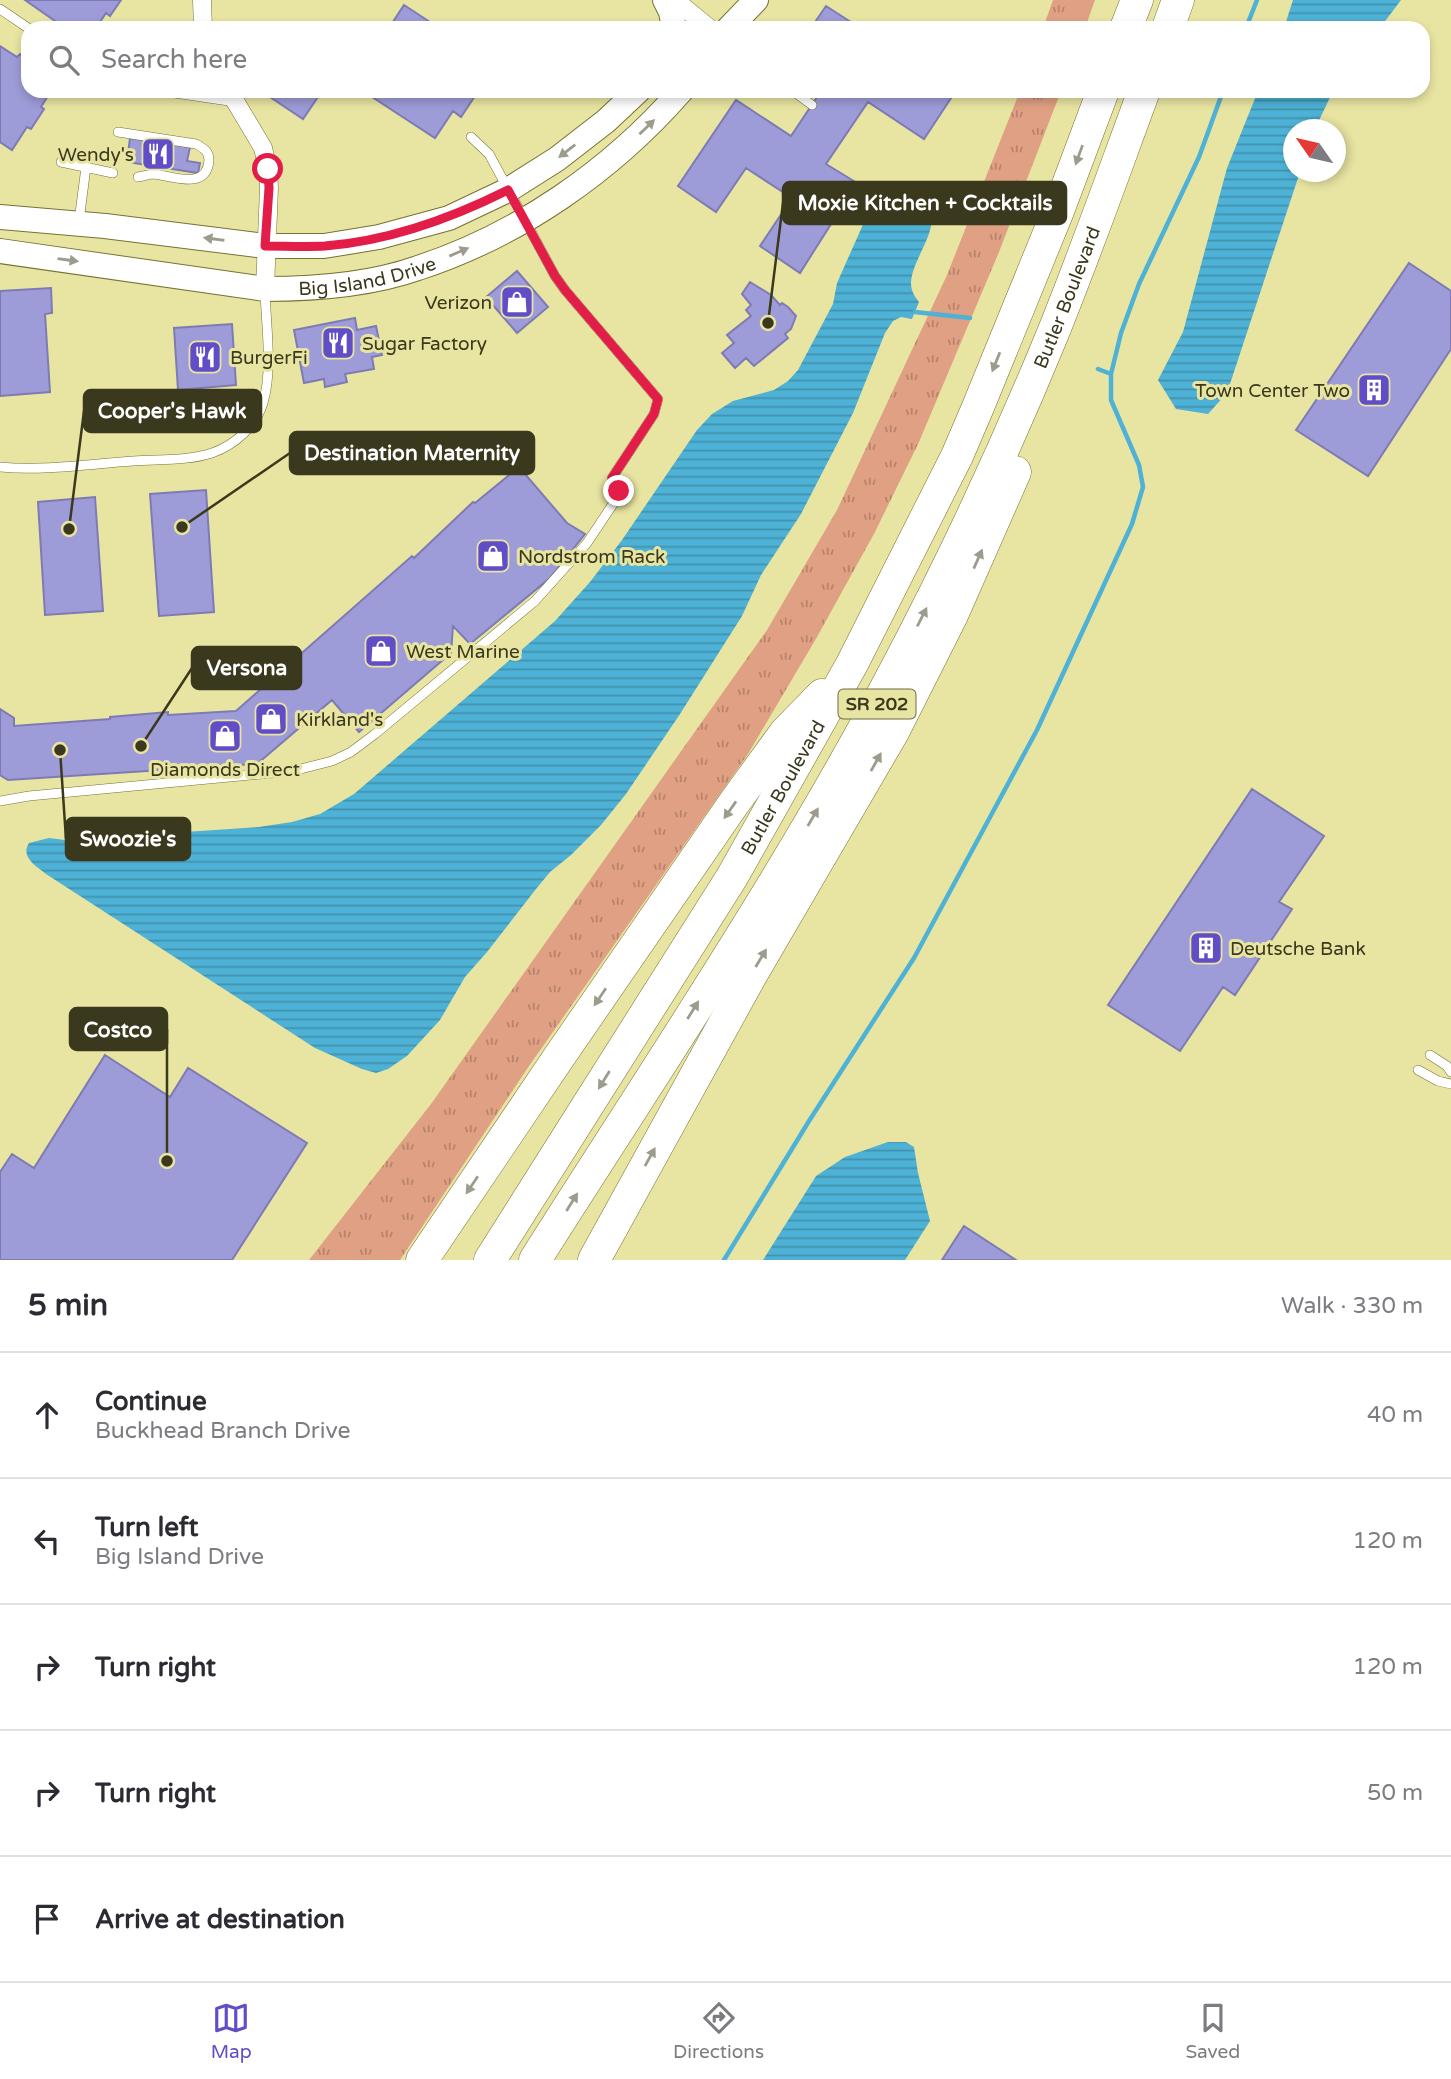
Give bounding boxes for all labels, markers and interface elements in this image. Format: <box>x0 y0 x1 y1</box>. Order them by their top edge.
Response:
search box <box>21 21 1430 98</box>
icon: search <box>45 41 83 79</box>
text: Search here <box>101 44 247 75</box>
one-way arrow <box>639 118 656 135</box>
north arrow <box>1283 119 1346 182</box>
restaurant icon: Wendy's <box>139 135 177 173</box>
place label: Wendy's <box>58 144 134 166</box>
one-way arrow <box>558 144 576 158</box>
one-way arrow <box>1073 144 1084 165</box>
route start <box>252 153 283 184</box>
callout: Moxie Kitchen + Cocktails <box>783 182 1066 224</box>
text: Moxie Kitchen + Cocktails <box>797 191 1053 216</box>
street label: Butler Boulevard <box>1030 223 1105 372</box>
one-way arrow <box>203 234 225 245</box>
one-way arrow <box>449 246 470 257</box>
street label: Big Island Drive <box>298 253 439 300</box>
one-way arrow <box>57 255 79 266</box>
shop icon: Verizon <box>498 283 536 321</box>
place label: Verizon <box>425 292 492 314</box>
restaurant icon: Sugar Factory <box>319 324 357 362</box>
place label: Sugar Factory <box>362 333 487 355</box>
restaurant icon: BurgerFi <box>186 338 224 376</box>
place label: BurgerFi <box>230 347 308 369</box>
one-way arrow <box>991 352 1002 373</box>
building icon: Town Center Two <box>1355 371 1393 409</box>
place label: Town Center Two <box>1195 380 1350 402</box>
callout: Cooper's Hawk <box>84 390 261 432</box>
text: Cooper's Hawk <box>98 399 247 424</box>
callout: Destination Maternity <box>290 432 534 474</box>
text: Destination Maternity <box>304 441 521 466</box>
route end <box>603 475 634 506</box>
shop icon: Nordstrom Rack <box>474 537 512 575</box>
place label: Nordstrom Rack <box>518 546 665 568</box>
one-way arrow <box>973 548 984 569</box>
one-way arrow <box>917 607 928 627</box>
shop icon: West Marine <box>362 632 400 670</box>
place label: West Marine <box>406 641 520 663</box>
callout: Versona <box>192 647 301 689</box>
text: Versona <box>207 656 287 681</box>
road number: SR 202 <box>838 690 916 718</box>
shop icon: Kirkland's <box>252 700 290 738</box>
place label: Kirkland's <box>296 709 383 731</box>
shop icon: Diamonds Direct <box>206 717 244 755</box>
street label: Butler Boulevard <box>737 717 830 859</box>
one-way arrow <box>871 752 882 772</box>
place label: Diamonds Direct <box>150 759 300 781</box>
one-way arrow <box>723 801 737 819</box>
one-way arrow <box>807 807 819 826</box>
callout: Swoozie's <box>66 818 190 860</box>
text: Swoozie's <box>80 827 176 852</box>
building icon: Deutsche Bank <box>1187 929 1225 967</box>
place label: Deutsche Bank <box>1230 938 1366 960</box>
one-way arrow <box>755 949 767 968</box>
one-way arrow <box>593 988 607 1006</box>
one-way arrow <box>687 1001 700 1020</box>
callout: Costco <box>70 1008 167 1050</box>
text: Costco <box>84 1018 153 1043</box>
one-way arrow <box>597 1071 610 1090</box>
one-way arrow <box>645 1147 656 1167</box>
one-way arrow <box>465 1176 479 1194</box>
one-way arrow <box>565 1193 578 1212</box>
text: 5 min <box>28 1287 108 1324</box>
text: Walk · 330 m <box>1281 1292 1423 1320</box>
text: Continue <box>95 1386 207 1417</box>
icon: ahead <box>28 1396 66 1434</box>
text: 40 m <box>1367 1401 1423 1429</box>
text: Buckhead Branch Drive <box>95 1417 350 1445</box>
text: Turn left <box>95 1512 198 1543</box>
icon: left <box>28 1522 66 1560</box>
text: 120 m <box>1353 1527 1423 1555</box>
text: Big Island Drive <box>95 1543 264 1571</box>
icon: right <box>28 1648 66 1686</box>
text: Turn right <box>95 1652 216 1683</box>
text: 120 m <box>1353 1653 1423 1681</box>
icon: right <box>28 1774 66 1812</box>
text: Turn right <box>95 1778 216 1809</box>
text: 50 m <box>1367 1779 1423 1807</box>
icon: arrive <box>28 1900 66 1938</box>
text: Arrive at destination <box>95 1904 345 1935</box>
tab: Map <box>211 1999 252 2063</box>
tab: Directions <box>673 1999 764 2063</box>
tab: Saved <box>1185 1999 1240 2063</box>

